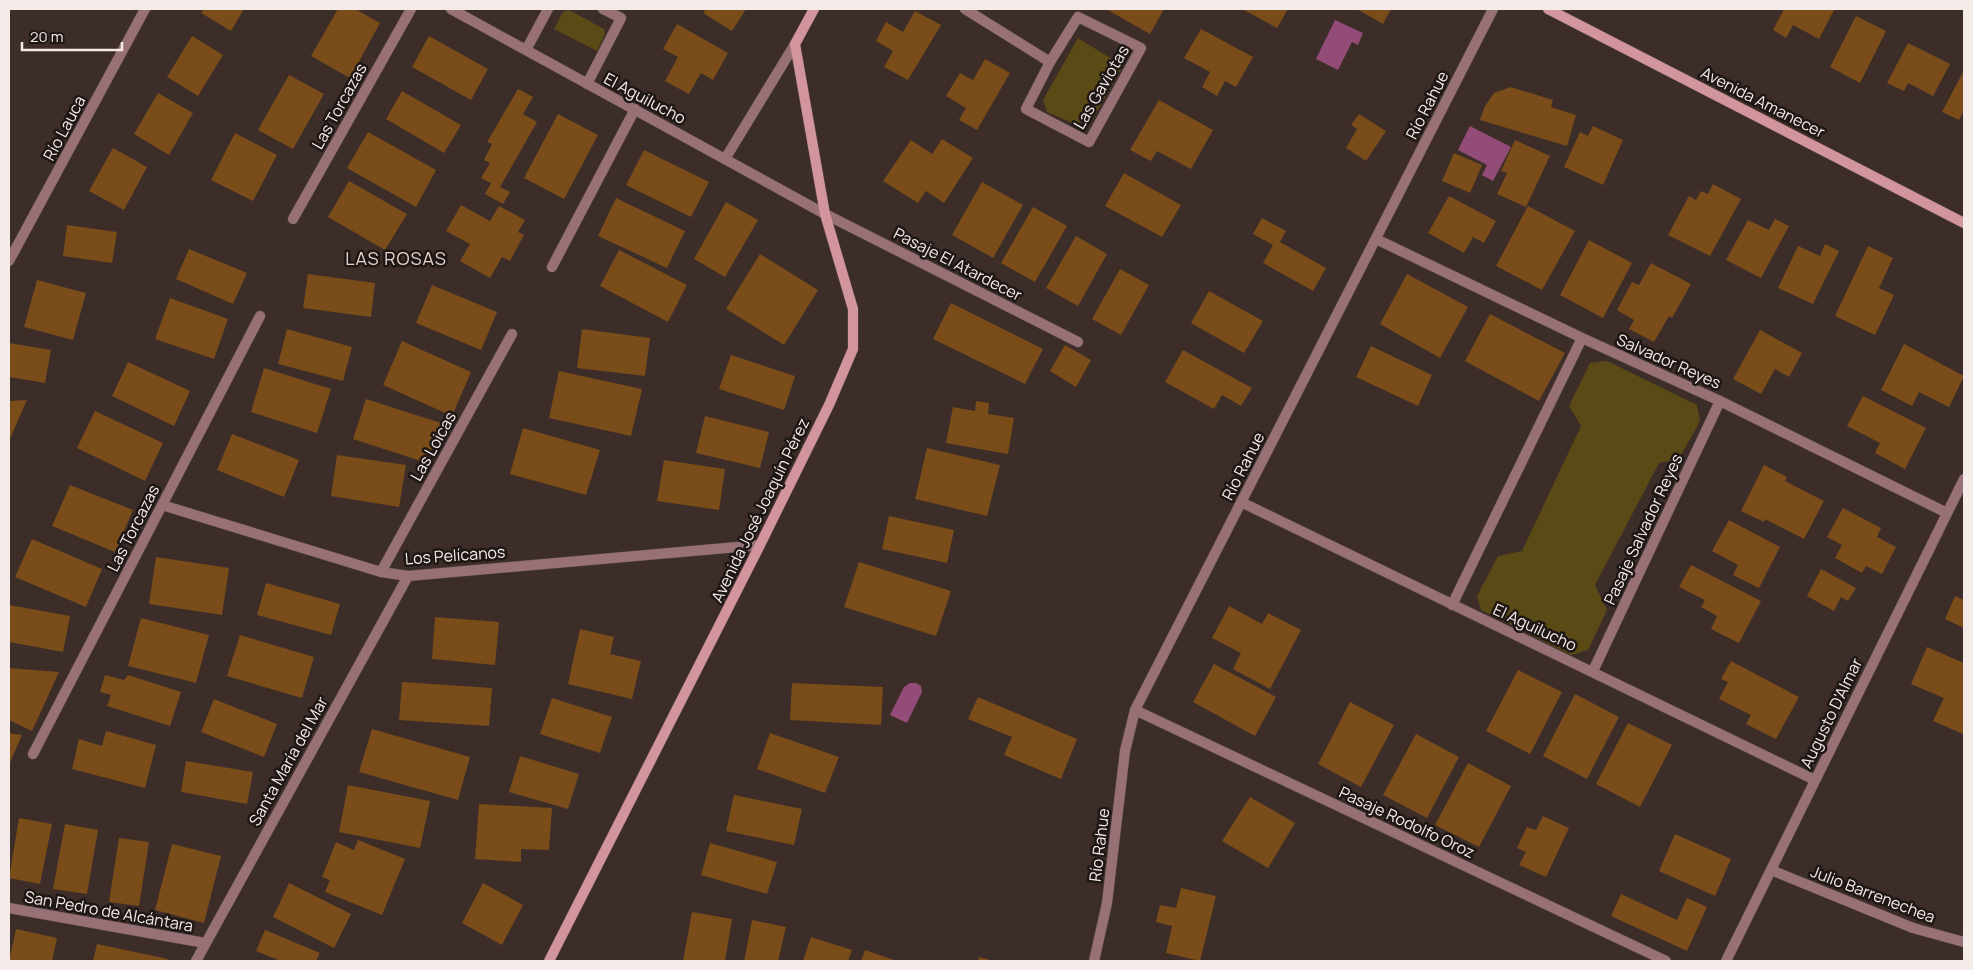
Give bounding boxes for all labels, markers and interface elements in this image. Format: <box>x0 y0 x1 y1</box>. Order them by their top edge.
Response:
scale bar <box>22 20 122 52</box>
text: 20 m <box>30 26 63 47</box>
street label: Las Gaviotas <box>1068 41 1134 133</box>
street label: Las Torcazas <box>306 59 372 153</box>
street label: Avenida Amanecer <box>1697 61 1829 143</box>
street label: El Aguilucho <box>600 67 690 129</box>
street label: Río Rahue <box>1400 67 1454 143</box>
street label: Río Lauca <box>38 92 90 164</box>
street label: Pasaje El Atardecer <box>890 222 1026 306</box>
district label: LAS ROSAS <box>345 246 447 270</box>
street label: Salvador Reyes <box>1613 328 1725 394</box>
street label: Las Loicas <box>405 407 461 485</box>
street label: Avenida José Joaquín Pérez <box>706 414 814 606</box>
street label: Río Rahue <box>1216 428 1270 504</box>
street label: Pasaje Salvador Reyes <box>1598 450 1688 608</box>
street label: Las Torcazas <box>102 481 164 575</box>
street label: Los Pelícanos <box>404 541 506 569</box>
street label: El Aguilucho <box>1490 598 1580 656</box>
street label: Augusto D'Almar <box>1795 654 1867 772</box>
street label: Santa María del Mar <box>243 692 333 830</box>
street label: Pasaje Rodolfo Oroz <box>1336 781 1478 863</box>
street label: Río Rahue <box>1084 807 1114 883</box>
street label: Julio Barrenechea <box>1808 860 1938 928</box>
street label: San Pedro de Alcántara <box>23 885 195 937</box>

